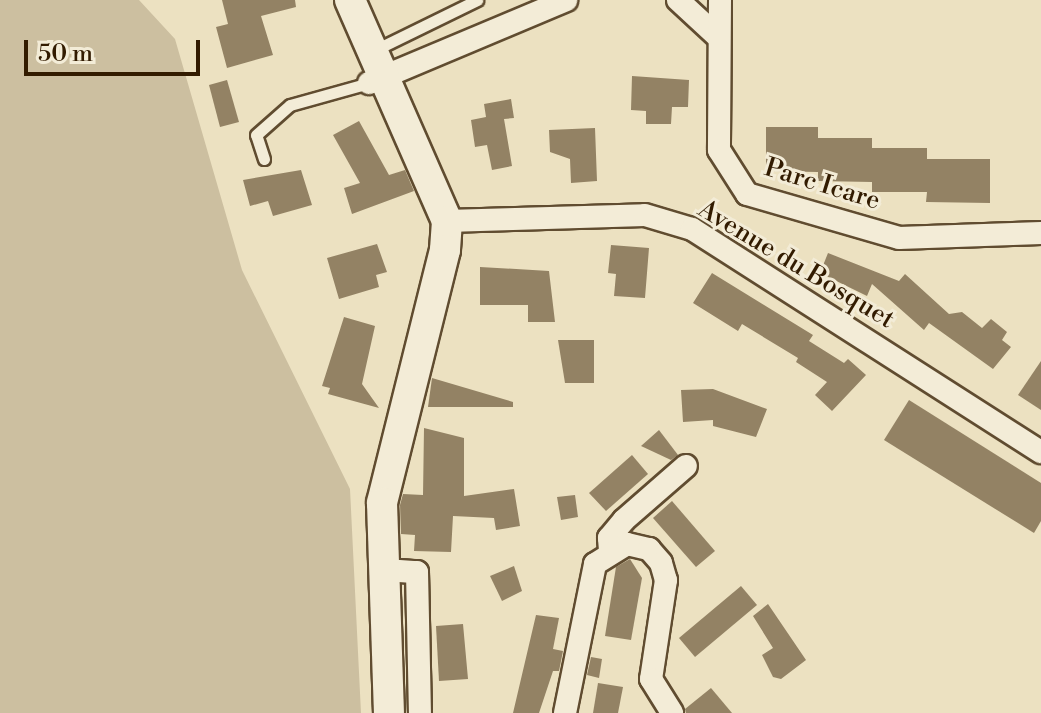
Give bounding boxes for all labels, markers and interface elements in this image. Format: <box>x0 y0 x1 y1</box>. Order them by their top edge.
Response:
scale bar <box>28 24 204 74</box>
text: 50 m <box>38 39 93 69</box>
street label: Parc Icare <box>760 153 884 217</box>
street label: Avenue du Bosquet <box>692 194 900 336</box>

